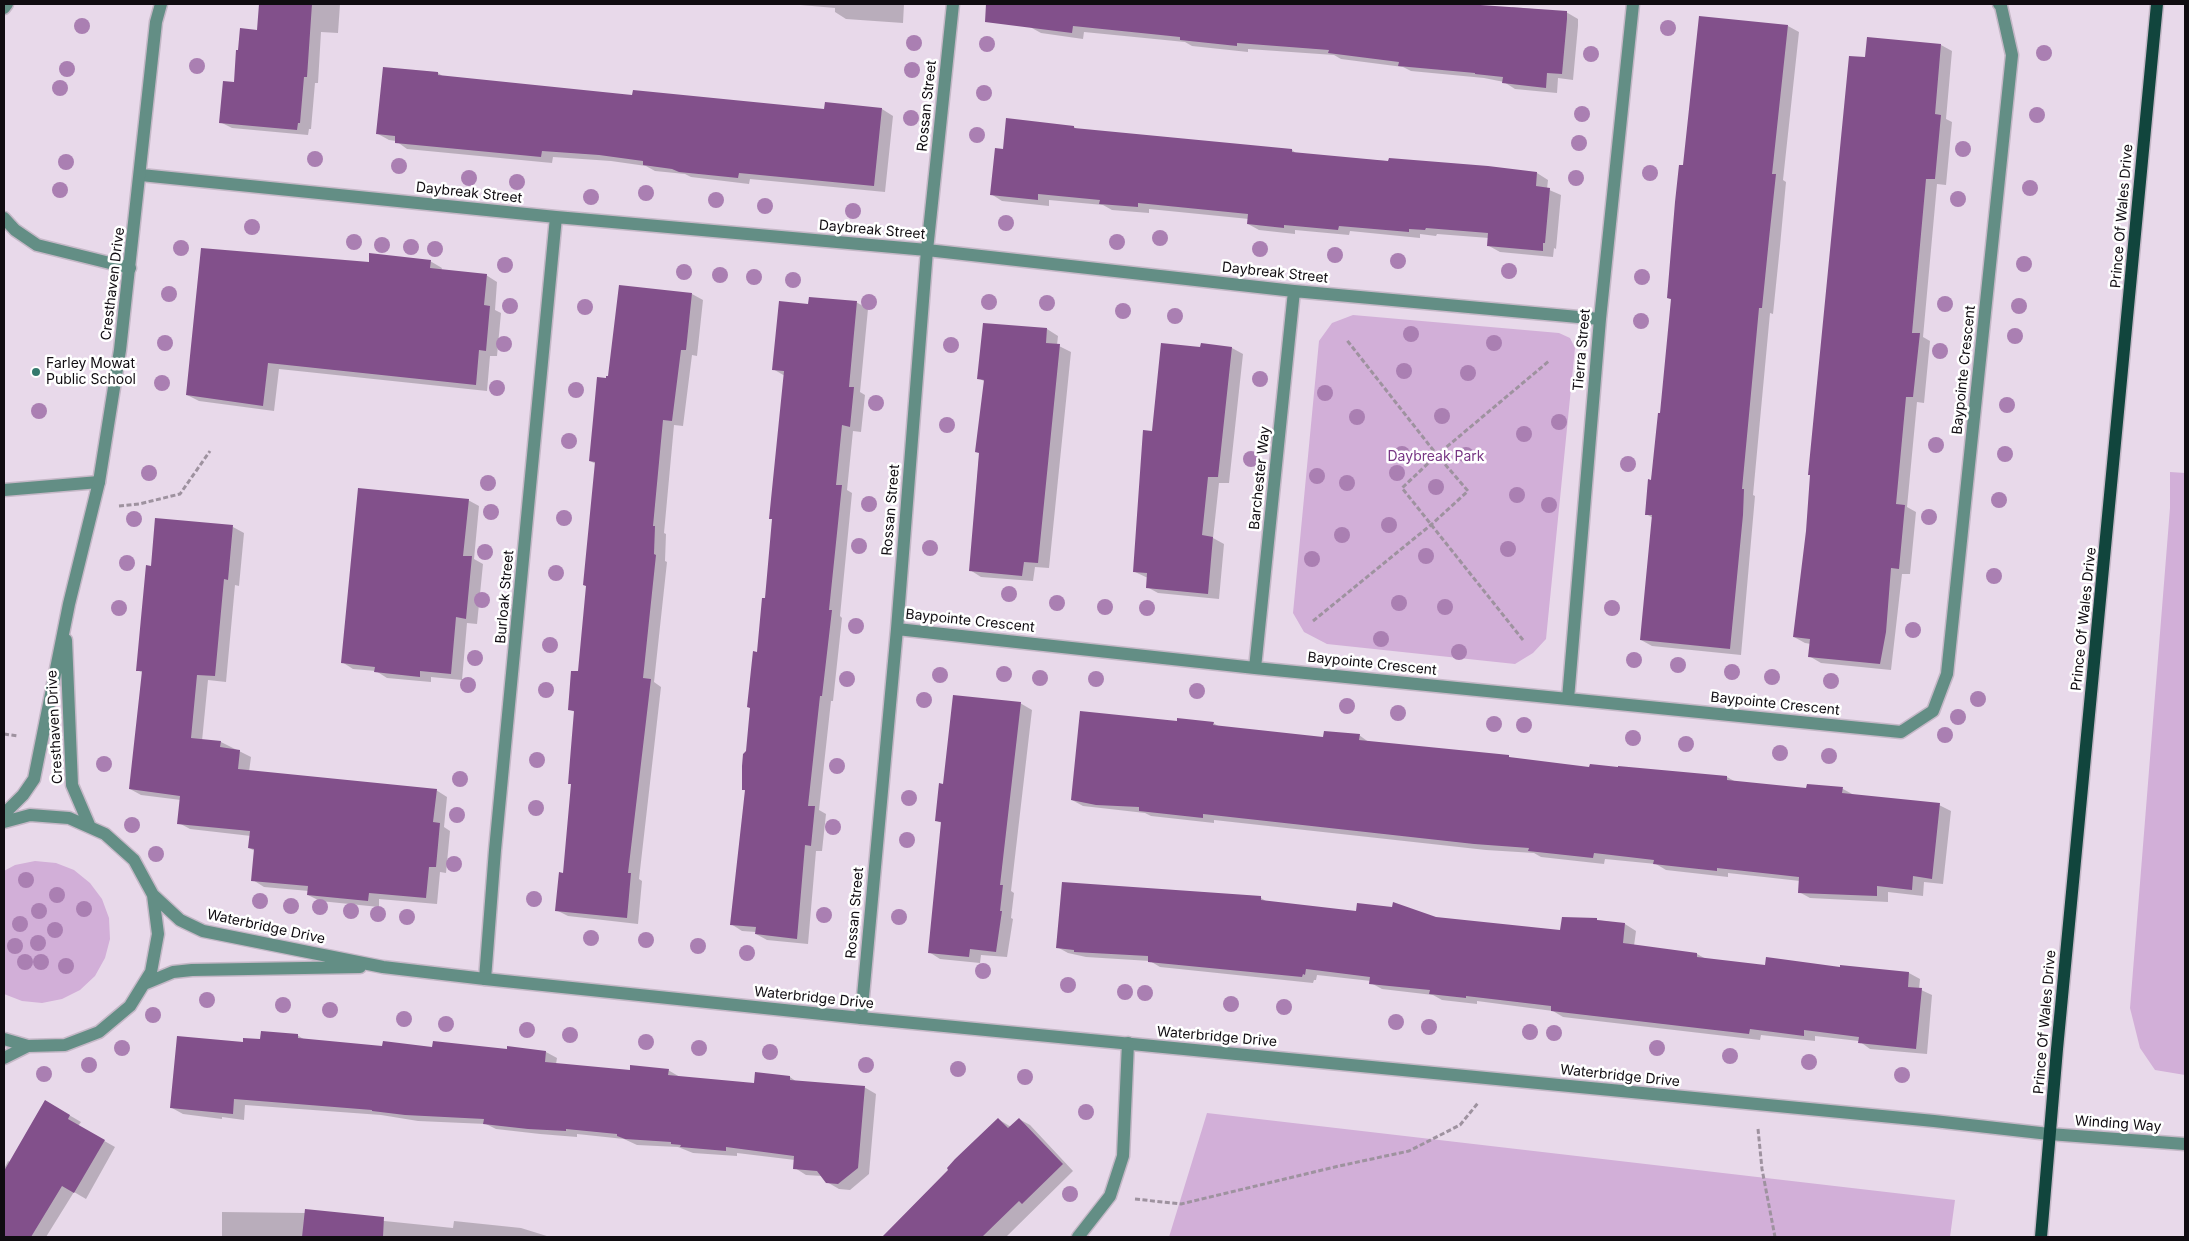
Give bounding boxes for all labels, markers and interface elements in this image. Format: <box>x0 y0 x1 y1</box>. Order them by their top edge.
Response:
street label: Rossan Street <box>914 60 940 152</box>
street label: Prince Of Wales Drive <box>2107 143 2137 289</box>
street label: Daybreak Street <box>415 179 523 207</box>
street label: Daybreak Street <box>818 217 926 243</box>
street label: Cresthaven Drive <box>98 226 128 342</box>
street label: Daybreak Street <box>1221 259 1329 287</box>
street label: Baypointe Crescent <box>1949 305 1979 435</box>
street label: Tierra Street <box>1570 308 1594 392</box>
place label: Farley Mowat Public School <box>46 356 136 388</box>
marker: Farley Mowat Public School <box>30 366 42 378</box>
street label: Barchester Way <box>1246 425 1274 531</box>
park label: Daybreak Park <box>1387 449 1485 465</box>
street label: Rossan Street <box>879 464 903 556</box>
street label: Prince Of Wales Drive <box>2068 546 2100 692</box>
street label: Burloak Street <box>493 550 517 644</box>
street label: Baypointe Crescent <box>905 606 1035 636</box>
street label: Baypointe Crescent <box>1307 649 1437 679</box>
street label: Cresthaven Drive <box>44 670 66 784</box>
street label: Baypointe Crescent <box>1710 689 1840 719</box>
street label: Rossan Street <box>843 867 867 959</box>
street label: Waterbridge Drive <box>205 906 327 948</box>
street label: Prince Of Wales Drive <box>2030 949 2060 1095</box>
street label: Waterbridge Drive <box>753 983 875 1013</box>
street label: Waterbridge Drive <box>1156 1023 1278 1051</box>
street label: Waterbridge Drive <box>1559 1061 1681 1091</box>
street label: Winding Way <box>2074 1113 2162 1135</box>

